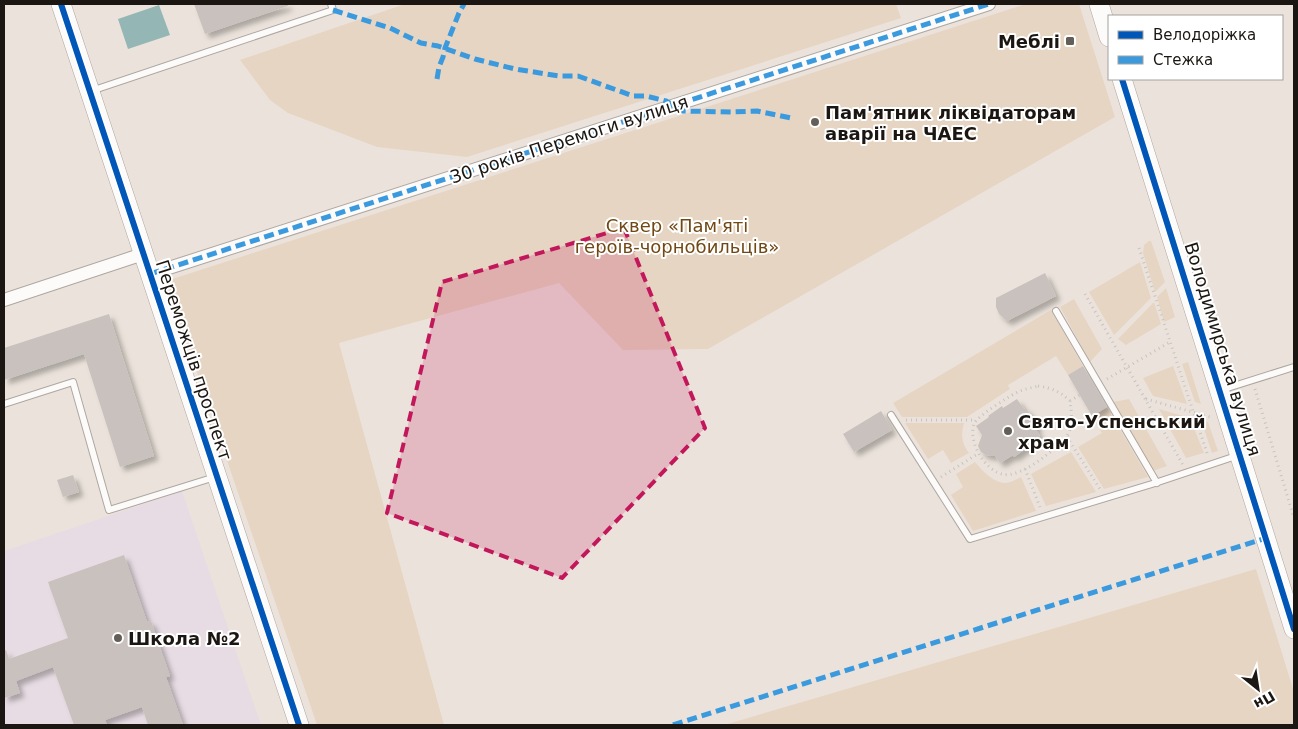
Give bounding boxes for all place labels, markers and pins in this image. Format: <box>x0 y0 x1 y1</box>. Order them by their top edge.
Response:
place label: Меблі <box>998 31 1060 52</box>
marker: Меблі <box>1064 35 1076 47</box>
place label: Пам'ятник ліквідаторам аварії на ЧАЕС <box>825 102 1076 144</box>
marker: Пам'ятник ліквідаторам аварії на ЧАЕС <box>809 116 821 128</box>
place label: Свято-Успенський храм <box>1018 411 1206 453</box>
marker: Свято-Успенський храм <box>1002 425 1014 437</box>
place label: Школа №2 <box>128 628 241 649</box>
marker: Школа №2 <box>112 632 124 644</box>

